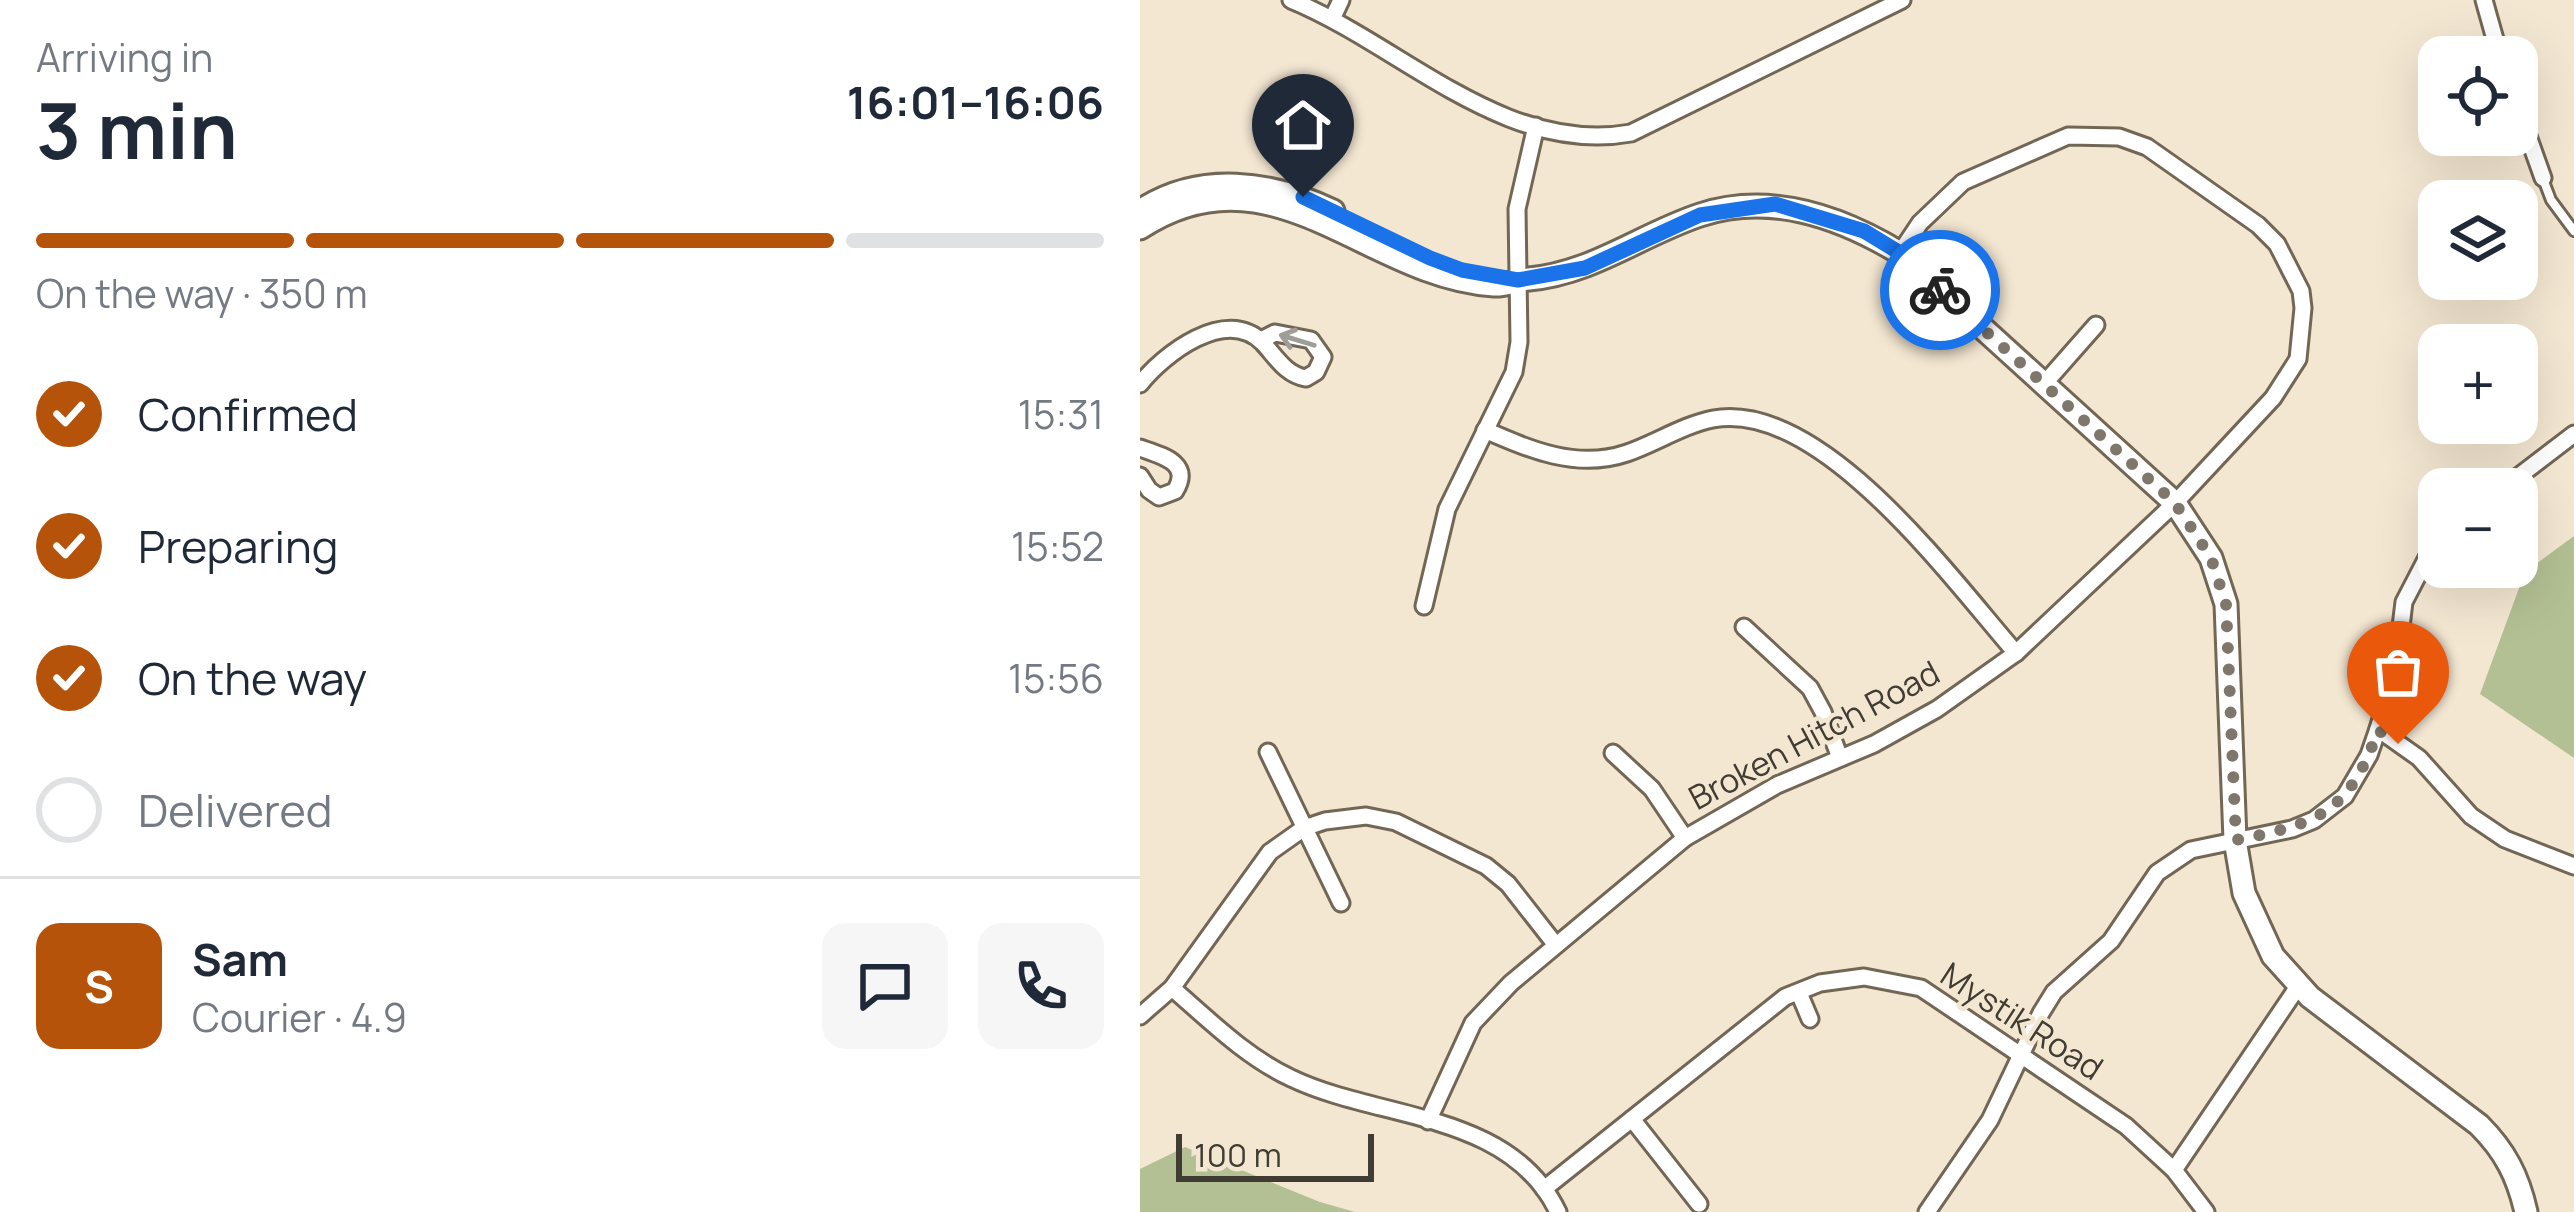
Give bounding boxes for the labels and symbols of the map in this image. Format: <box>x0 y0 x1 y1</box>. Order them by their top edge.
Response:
pin <box>1252 74 1354 197</box>
courier <box>1880 230 2000 350</box>
one-way arrow <box>1279 328 1317 350</box>
pin <box>2347 621 2449 744</box>
street label: Broken Hitch Road <box>1681 649 1947 820</box>
street label: Mystik Road <box>1933 951 2112 1090</box>
scale bar <box>1176 1128 1374 1181</box>

